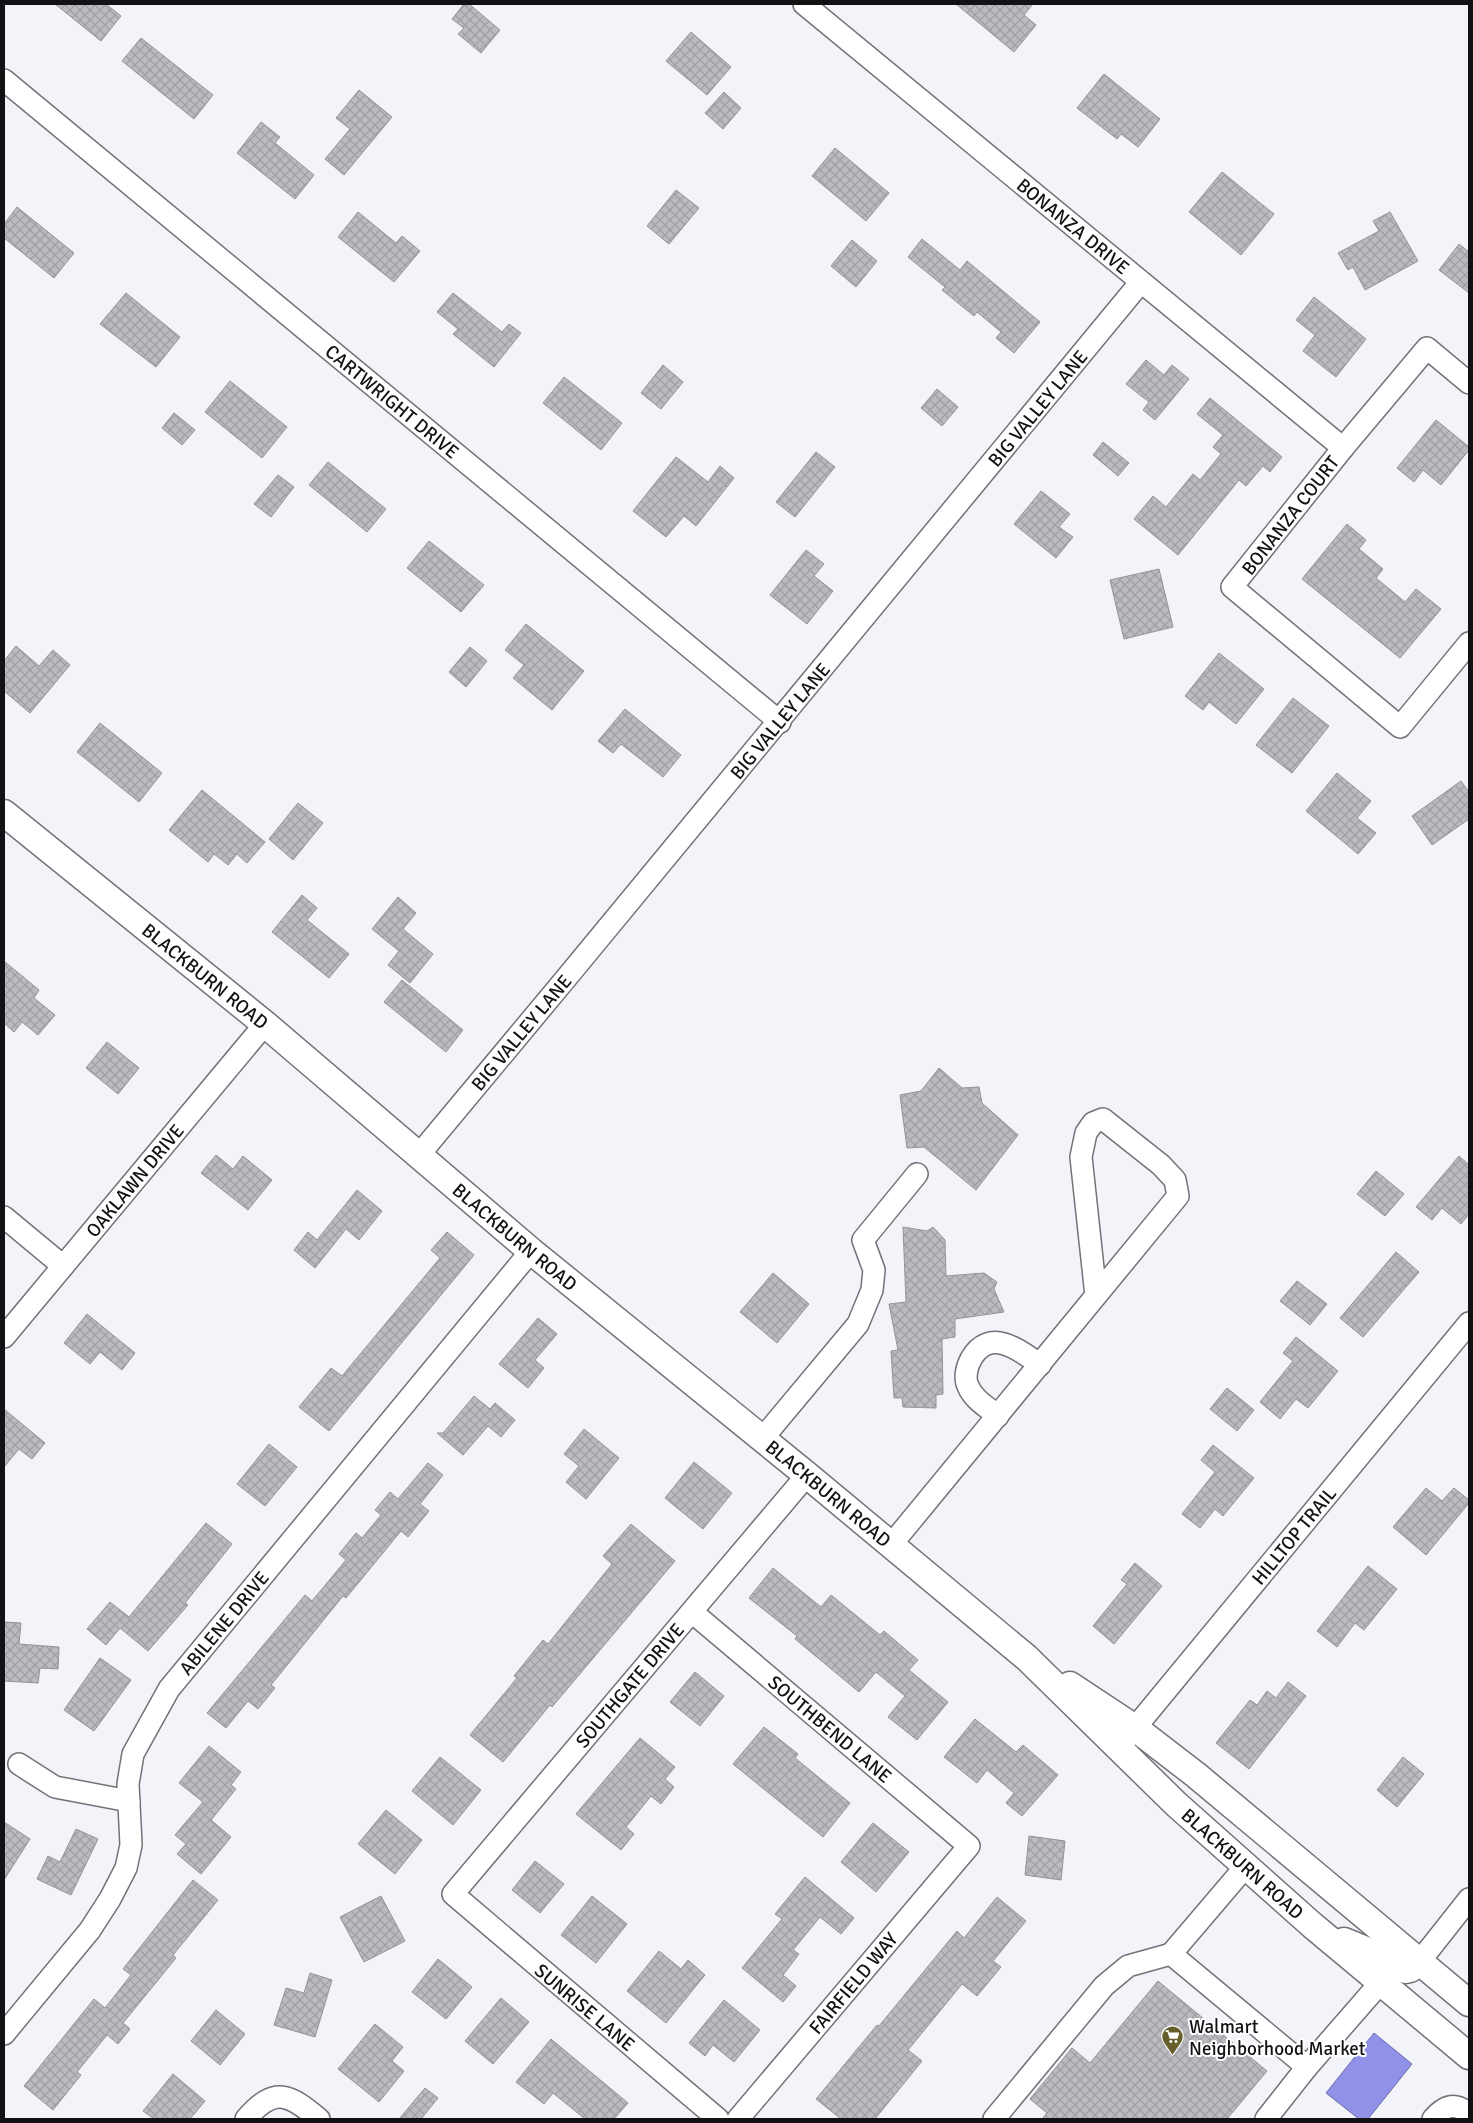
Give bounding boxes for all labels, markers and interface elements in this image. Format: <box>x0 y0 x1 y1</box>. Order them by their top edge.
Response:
street label: BONANZA DRIVE <box>1012 173 1134 280</box>
street label: CARTWRIGHT DRIVE <box>320 340 463 464</box>
street label: BIG VALLEY LANE <box>983 345 1093 472</box>
street label: BONANZA COURT <box>1237 451 1345 580</box>
street label: BIG VALLEY LANE <box>725 658 836 784</box>
street label: BLACKBURN ROAD <box>137 918 273 1035</box>
street label: BIG VALLEY LANE <box>467 970 577 1096</box>
street label: OAKLAWN DRIVE <box>81 1119 190 1243</box>
street label: BLACKBURN ROAD <box>447 1178 582 1297</box>
street label: BLACKBURN ROAD <box>760 1435 896 1553</box>
street label: HILLTOP TRAIL <box>1247 1482 1342 1590</box>
street label: ABILENE DRIVE <box>174 1566 275 1680</box>
street label: SOUTHGATE DRIVE <box>571 1619 690 1753</box>
street label: SOUTHBEND LANE <box>763 1670 896 1789</box>
street label: BLACKBURN ROAD <box>1176 1804 1308 1925</box>
street label: FAIRFIELD WAY <box>804 1927 904 2039</box>
street label: SUNRISE LANE <box>529 1959 639 2057</box>
place label: Walmart Neighborhood Market <box>1189 2015 1366 2061</box>
supermarket icon: Walmart Neighborhood Market <box>1161 2025 1185 2056</box>

